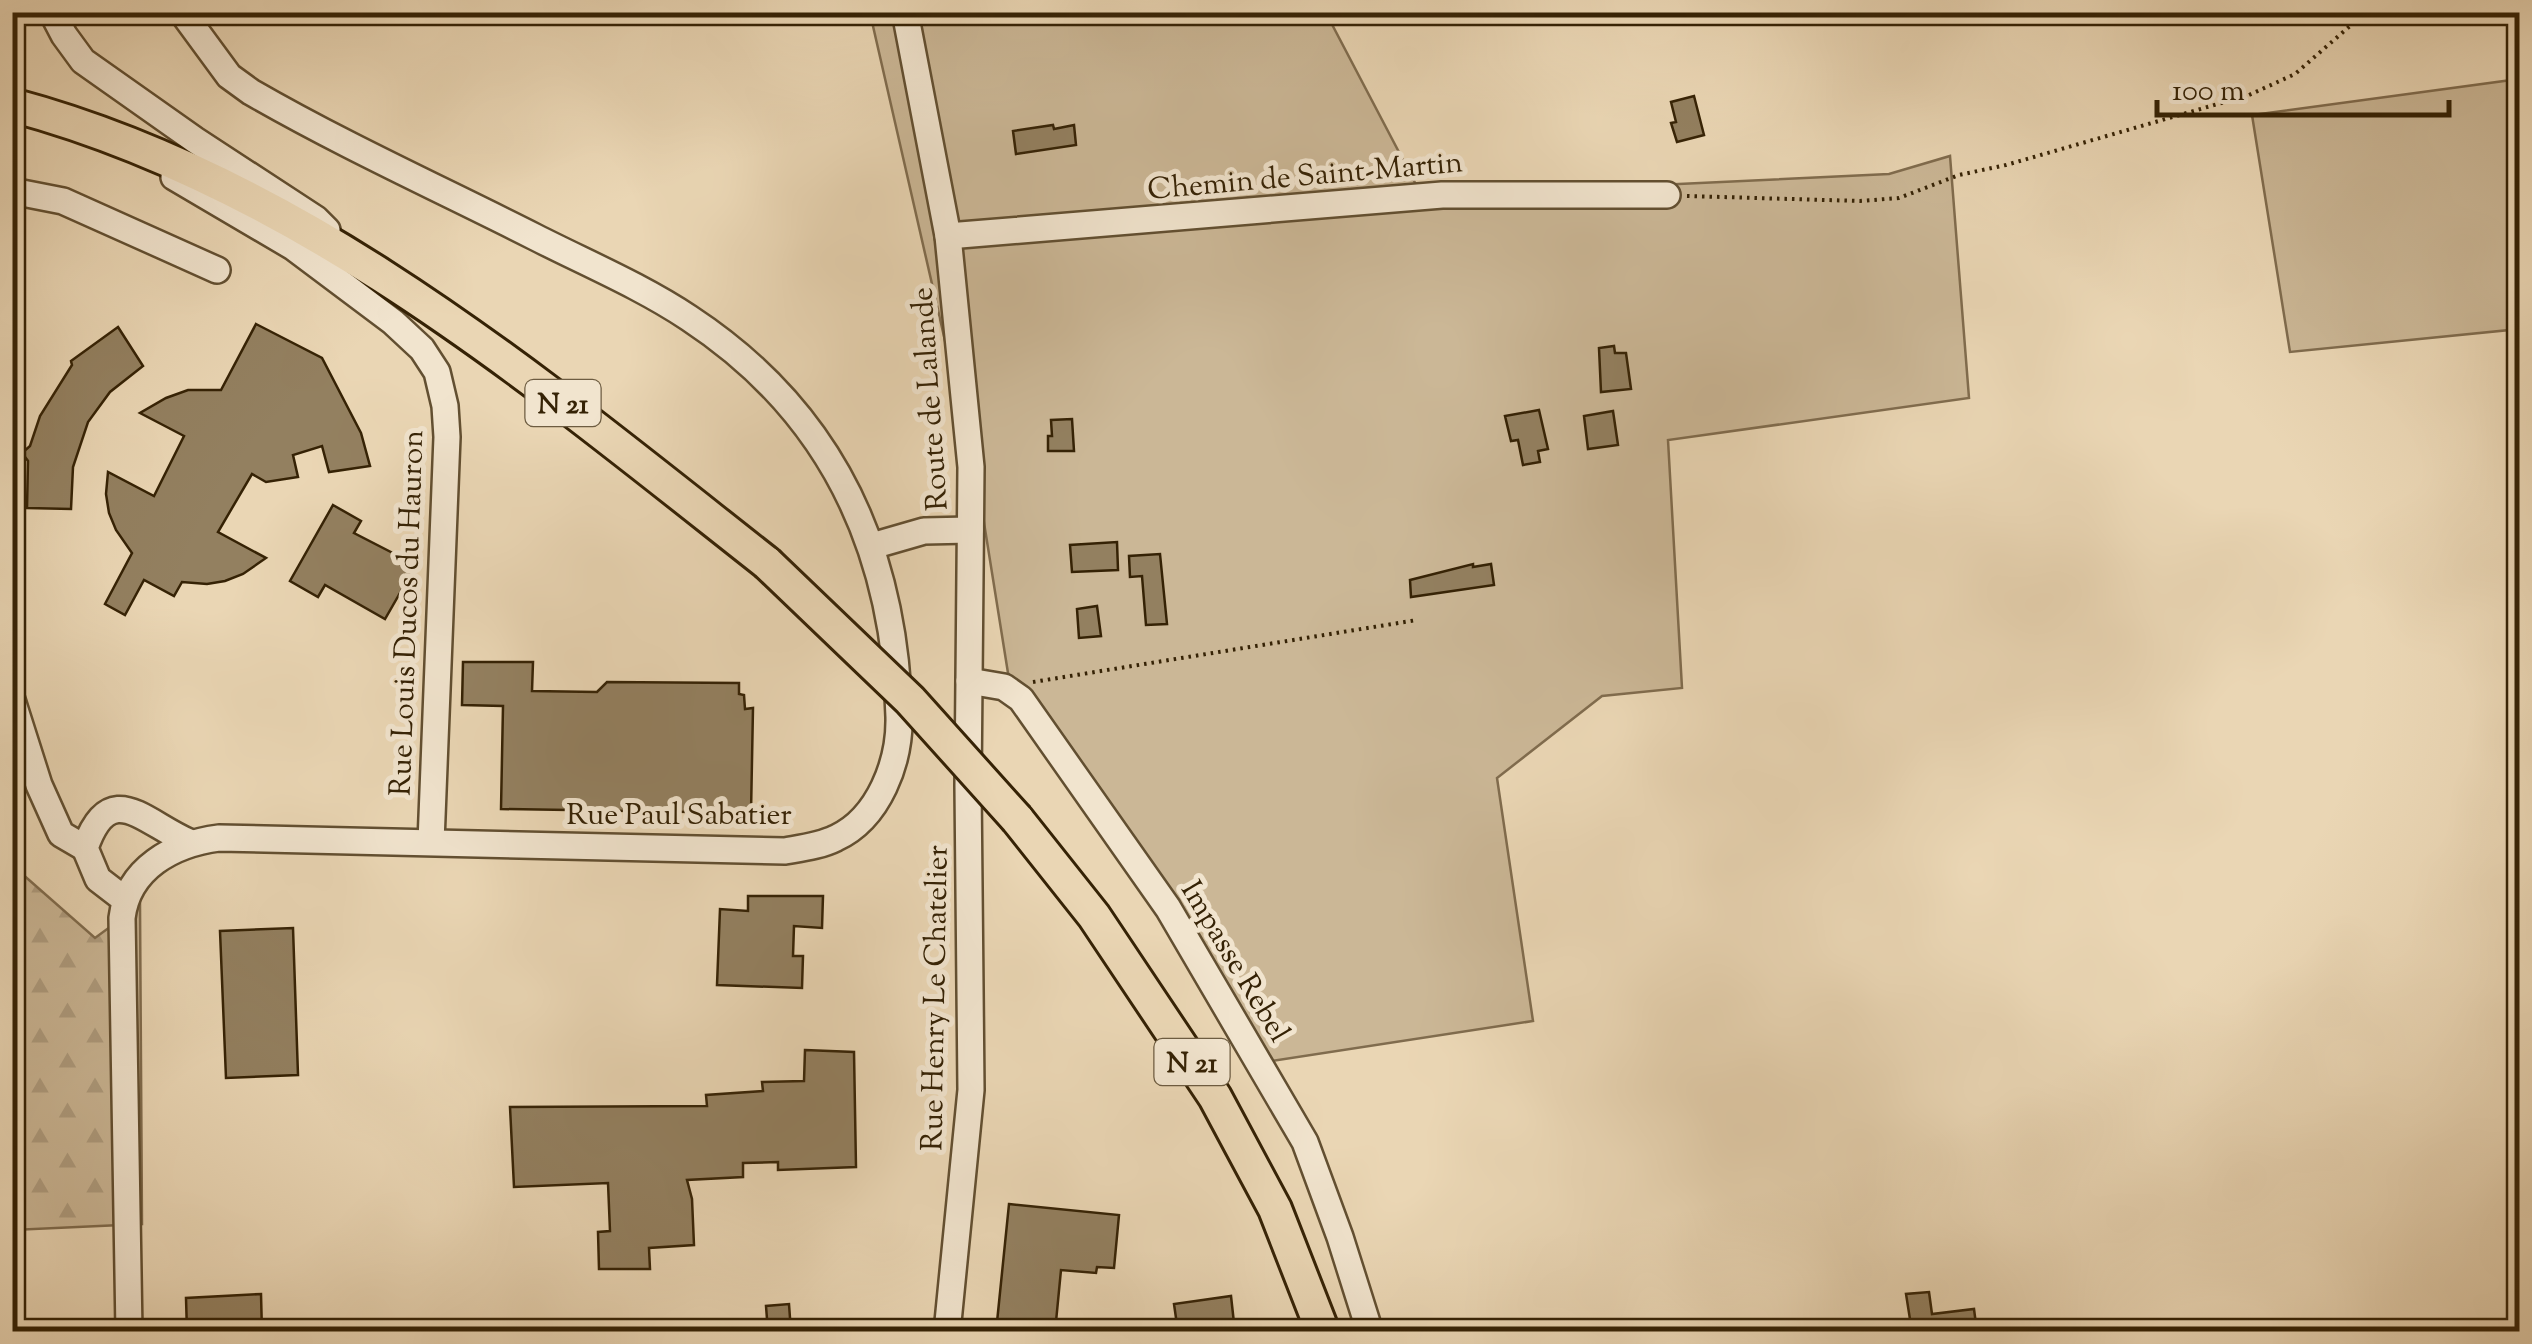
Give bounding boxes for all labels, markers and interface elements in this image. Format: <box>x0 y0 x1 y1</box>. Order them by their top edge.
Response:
scale bar <box>2157 55 2450 117</box>
text: 100 m <box>2172 71 2245 114</box>
street label: Chemin de Saint-Martin <box>1146 142 1465 213</box>
street label: Route de Lalande <box>902 285 961 512</box>
road number: N 21 <box>526 380 600 426</box>
street label: Rue Louis Ducos du Hauron <box>381 429 436 797</box>
street label: Rue Paul Sabatier <box>566 795 792 838</box>
street label: Rue Henry Le Chatelier <box>912 845 961 1151</box>
street label: Impasse Rebel <box>1169 873 1299 1051</box>
road number: N 21 <box>1154 1039 1230 1085</box>

